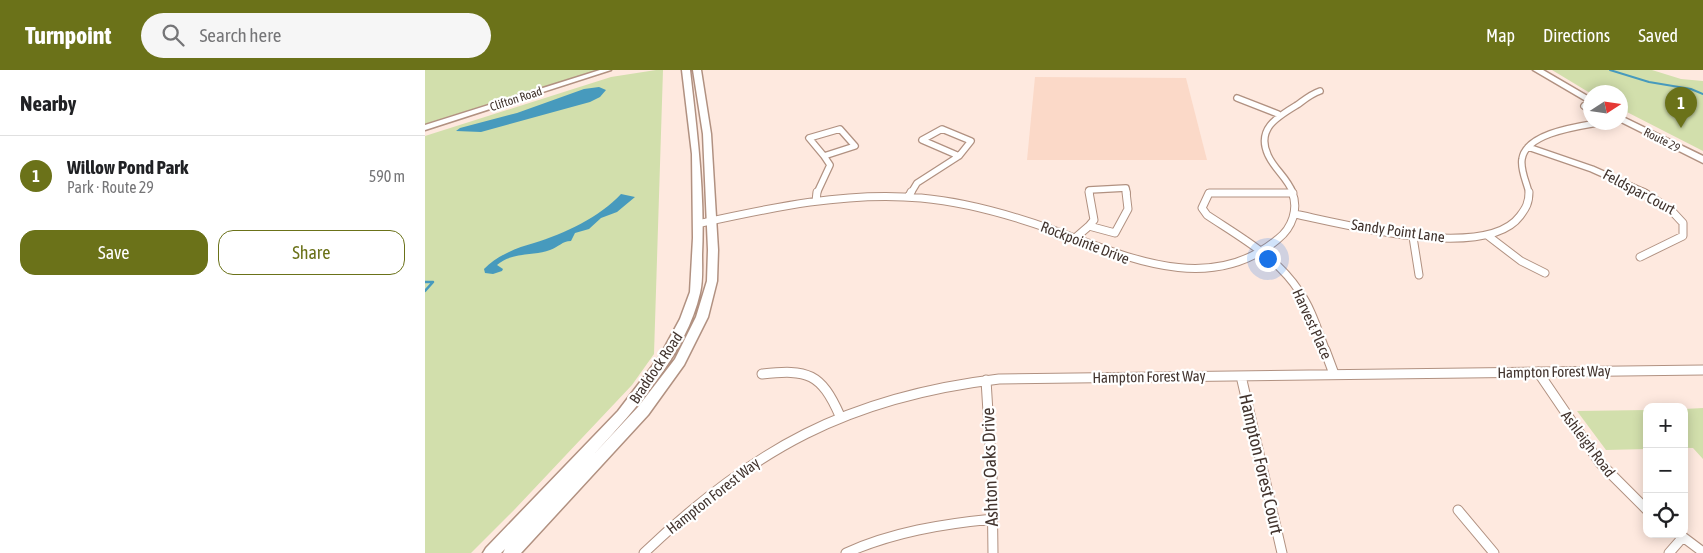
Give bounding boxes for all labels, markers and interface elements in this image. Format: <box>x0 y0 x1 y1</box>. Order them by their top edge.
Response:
search box <box>141 13 491 58</box>
icon: search <box>159 21 187 49</box>
text: Turnpoint <box>25 22 111 49</box>
text: Search here <box>199 24 281 46</box>
text: Map <box>1486 25 1515 46</box>
text: Directions <box>1543 25 1610 46</box>
text: Saved <box>1638 25 1678 46</box>
street label: Clifton Road <box>488 84 544 114</box>
north arrow <box>1583 85 1628 130</box>
pin: 1 <box>1665 87 1697 128</box>
text: Nearby <box>20 91 76 115</box>
street label: Route 29 <box>1641 125 1683 155</box>
text: Willow Pond Park <box>67 156 188 178</box>
street label: Feldspar Court <box>1600 166 1678 218</box>
text: 1 <box>32 167 40 185</box>
text: 590 m <box>369 167 405 185</box>
text: Park · Route 29 <box>67 178 154 196</box>
street label: Sandy Point Lane <box>1350 216 1446 245</box>
street label: Rockpointe Drive <box>1038 218 1132 267</box>
button: Save <box>20 230 208 275</box>
button: Share <box>218 230 405 275</box>
your location <box>1255 246 1281 272</box>
street label: Harvest Place <box>1289 286 1336 362</box>
street label: Braddock Road <box>626 329 686 407</box>
street label: Hampton Forest Way <box>1497 362 1611 381</box>
street label: Hampton Forest Way <box>1092 367 1206 386</box>
street label: Hampton Forest Court <box>1235 392 1288 536</box>
map controls <box>1643 403 1688 538</box>
button: + <box>1643 403 1688 448</box>
street label: Ashton Oaks Drive <box>977 407 1002 527</box>
street label: Ashleigh Road <box>1558 407 1619 480</box>
button: − <box>1643 448 1688 493</box>
street label: Hampton Forest Way <box>663 454 763 537</box>
button: locate <box>1643 493 1688 538</box>

